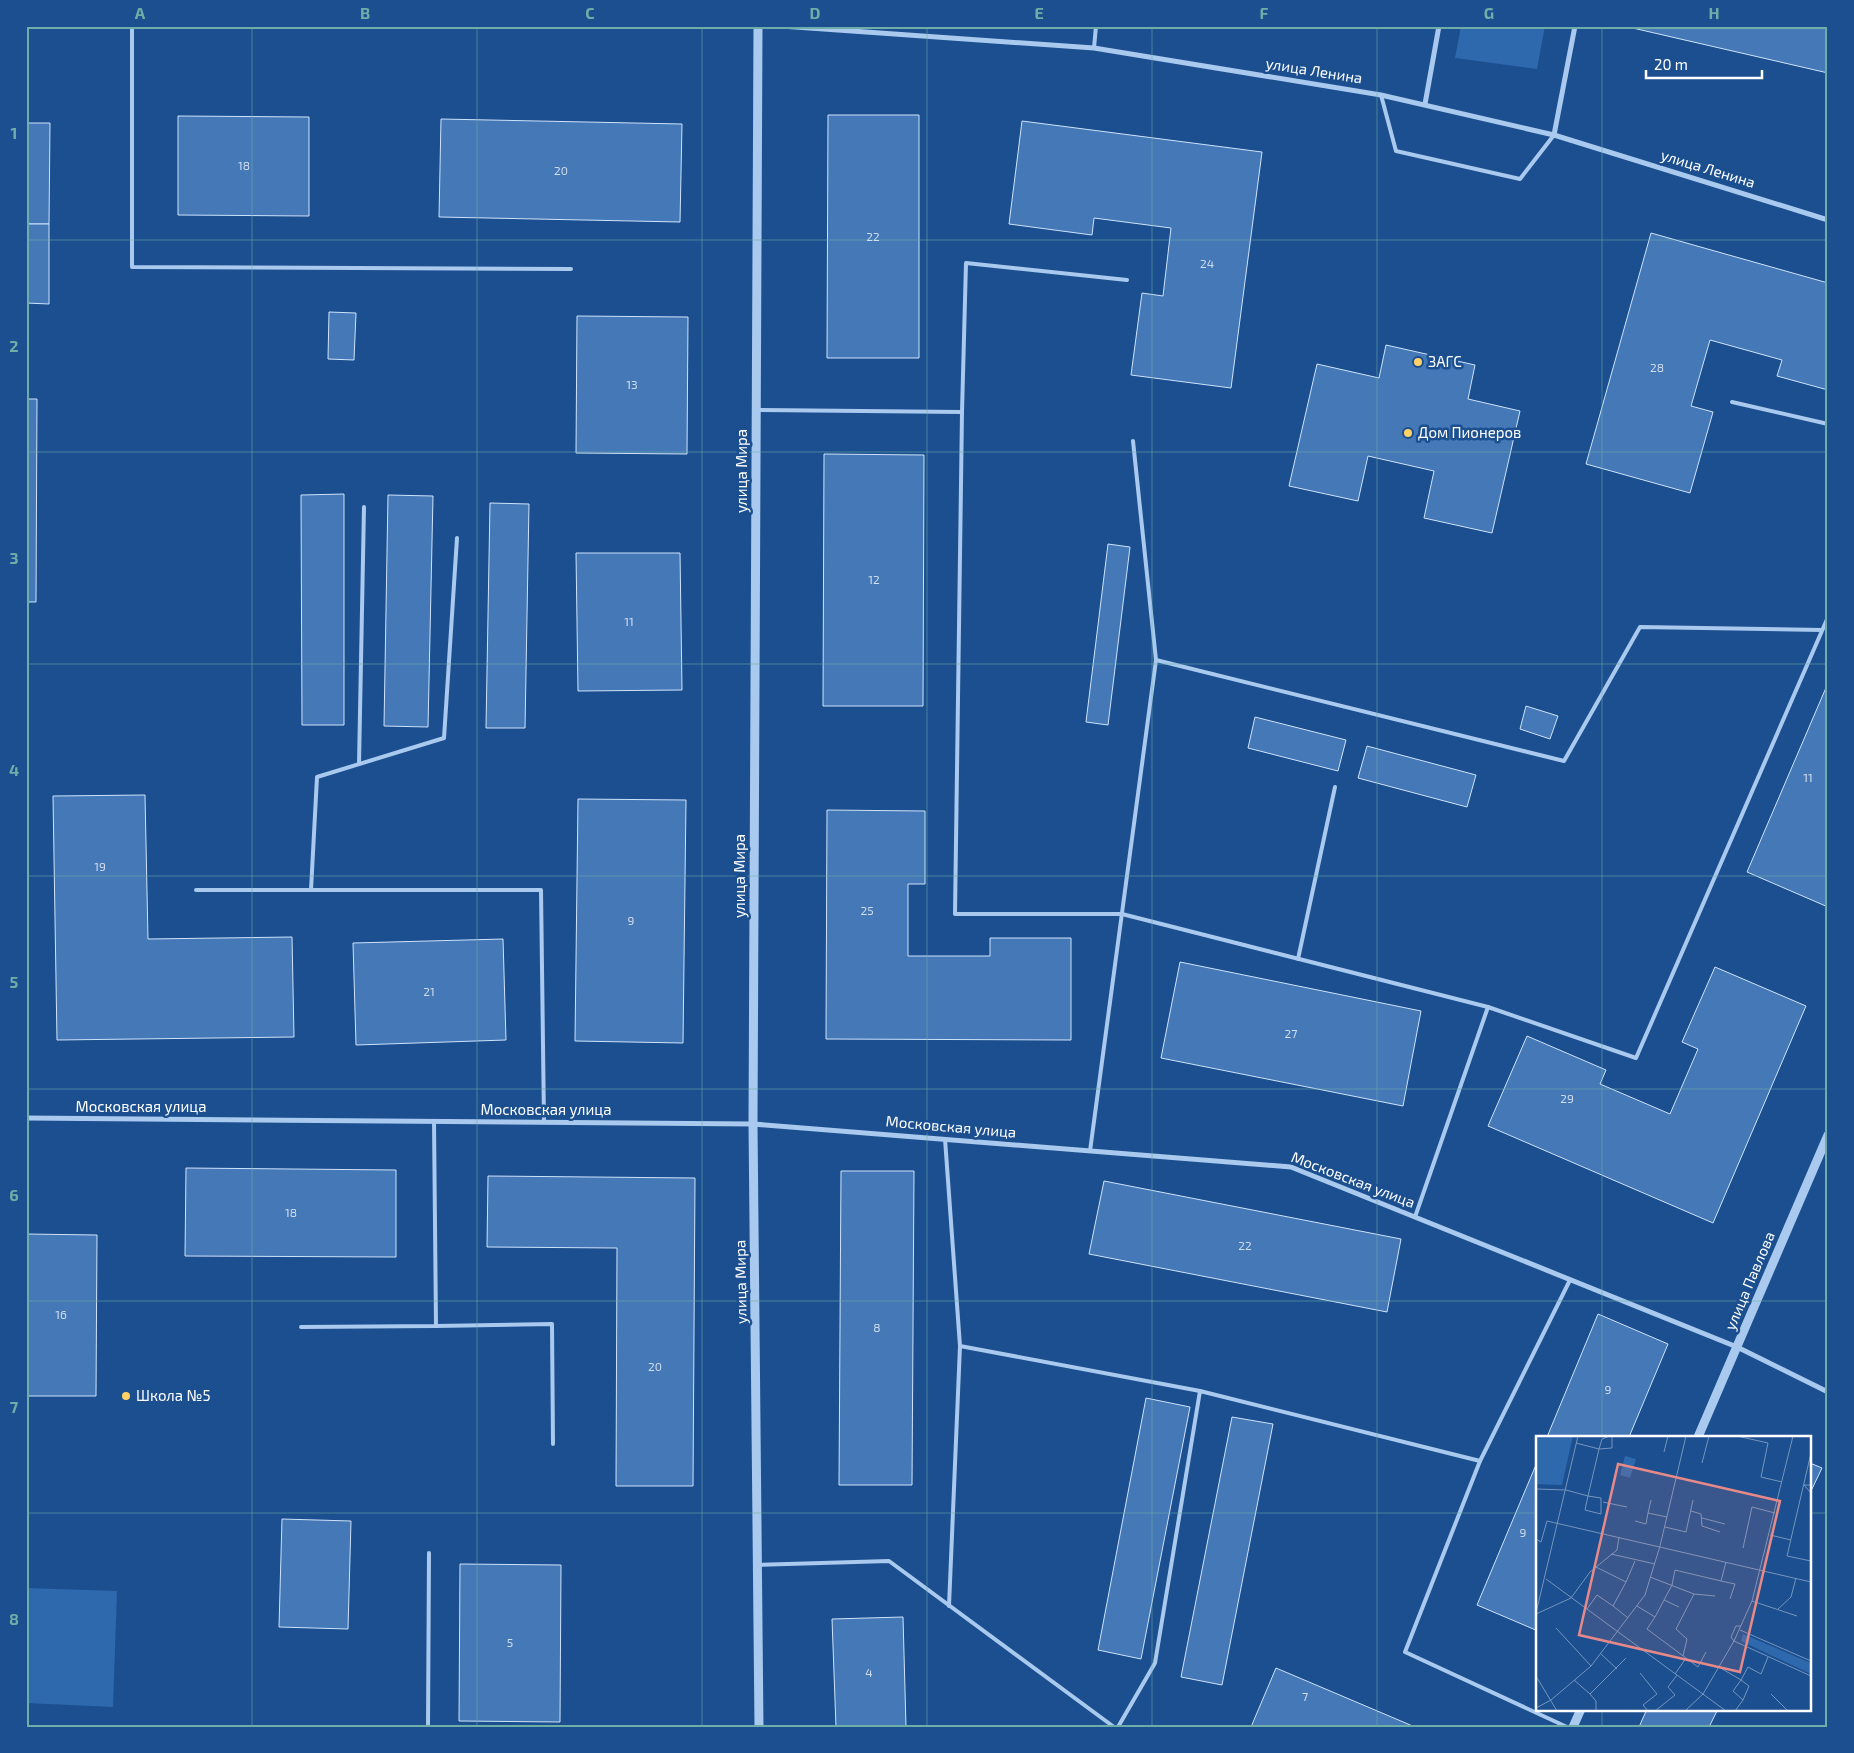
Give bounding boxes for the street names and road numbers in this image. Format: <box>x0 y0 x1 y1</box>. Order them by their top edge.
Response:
street label: улица Ленина <box>1264 53 1364 88</box>
street label: улица Ленина <box>1659 145 1758 192</box>
street label: улица Мира <box>732 429 751 513</box>
street label: улица Мира <box>730 834 749 918</box>
street label: Московская улица <box>75 1097 207 1116</box>
street label: Московская улица <box>480 1100 612 1119</box>
street label: Московская улица <box>885 1111 1017 1142</box>
street label: Московская улица <box>1289 1147 1418 1212</box>
street label: улица Павлова <box>1720 1229 1779 1333</box>
street label: улица Мира <box>730 1240 751 1324</box>

